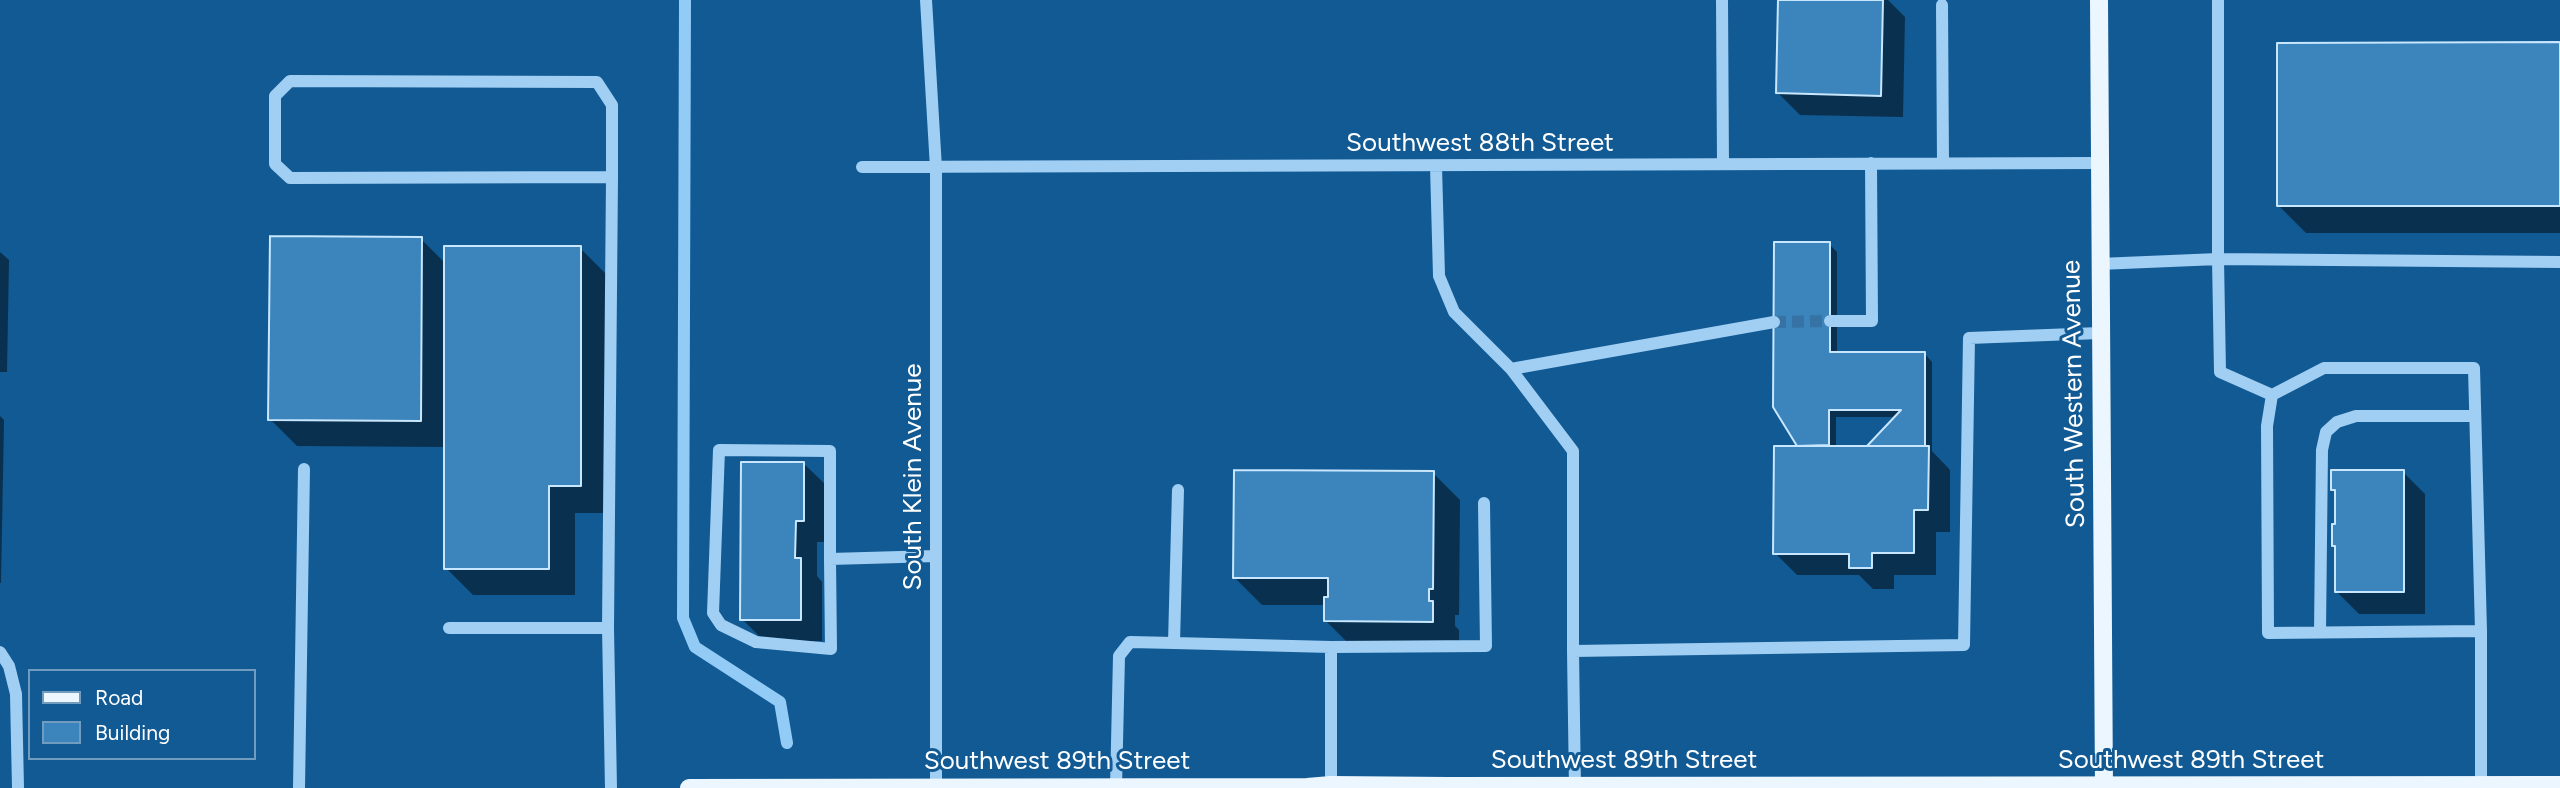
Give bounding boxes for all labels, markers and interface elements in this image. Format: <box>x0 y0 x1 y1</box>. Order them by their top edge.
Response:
street label: Southwest 88th Street <box>1346 127 1614 159</box>
street label: South Western Avenue <box>2056 260 2092 528</box>
street label: South Klein Avenue <box>897 364 929 590</box>
legend <box>28 669 256 760</box>
text: Road <box>95 685 143 710</box>
text: Building <box>95 720 170 745</box>
street label: Southwest 89th Street <box>1491 744 1757 776</box>
street label: Southwest 89th Street <box>2058 744 2324 776</box>
street label: Southwest 89th Street <box>924 745 1190 777</box>

